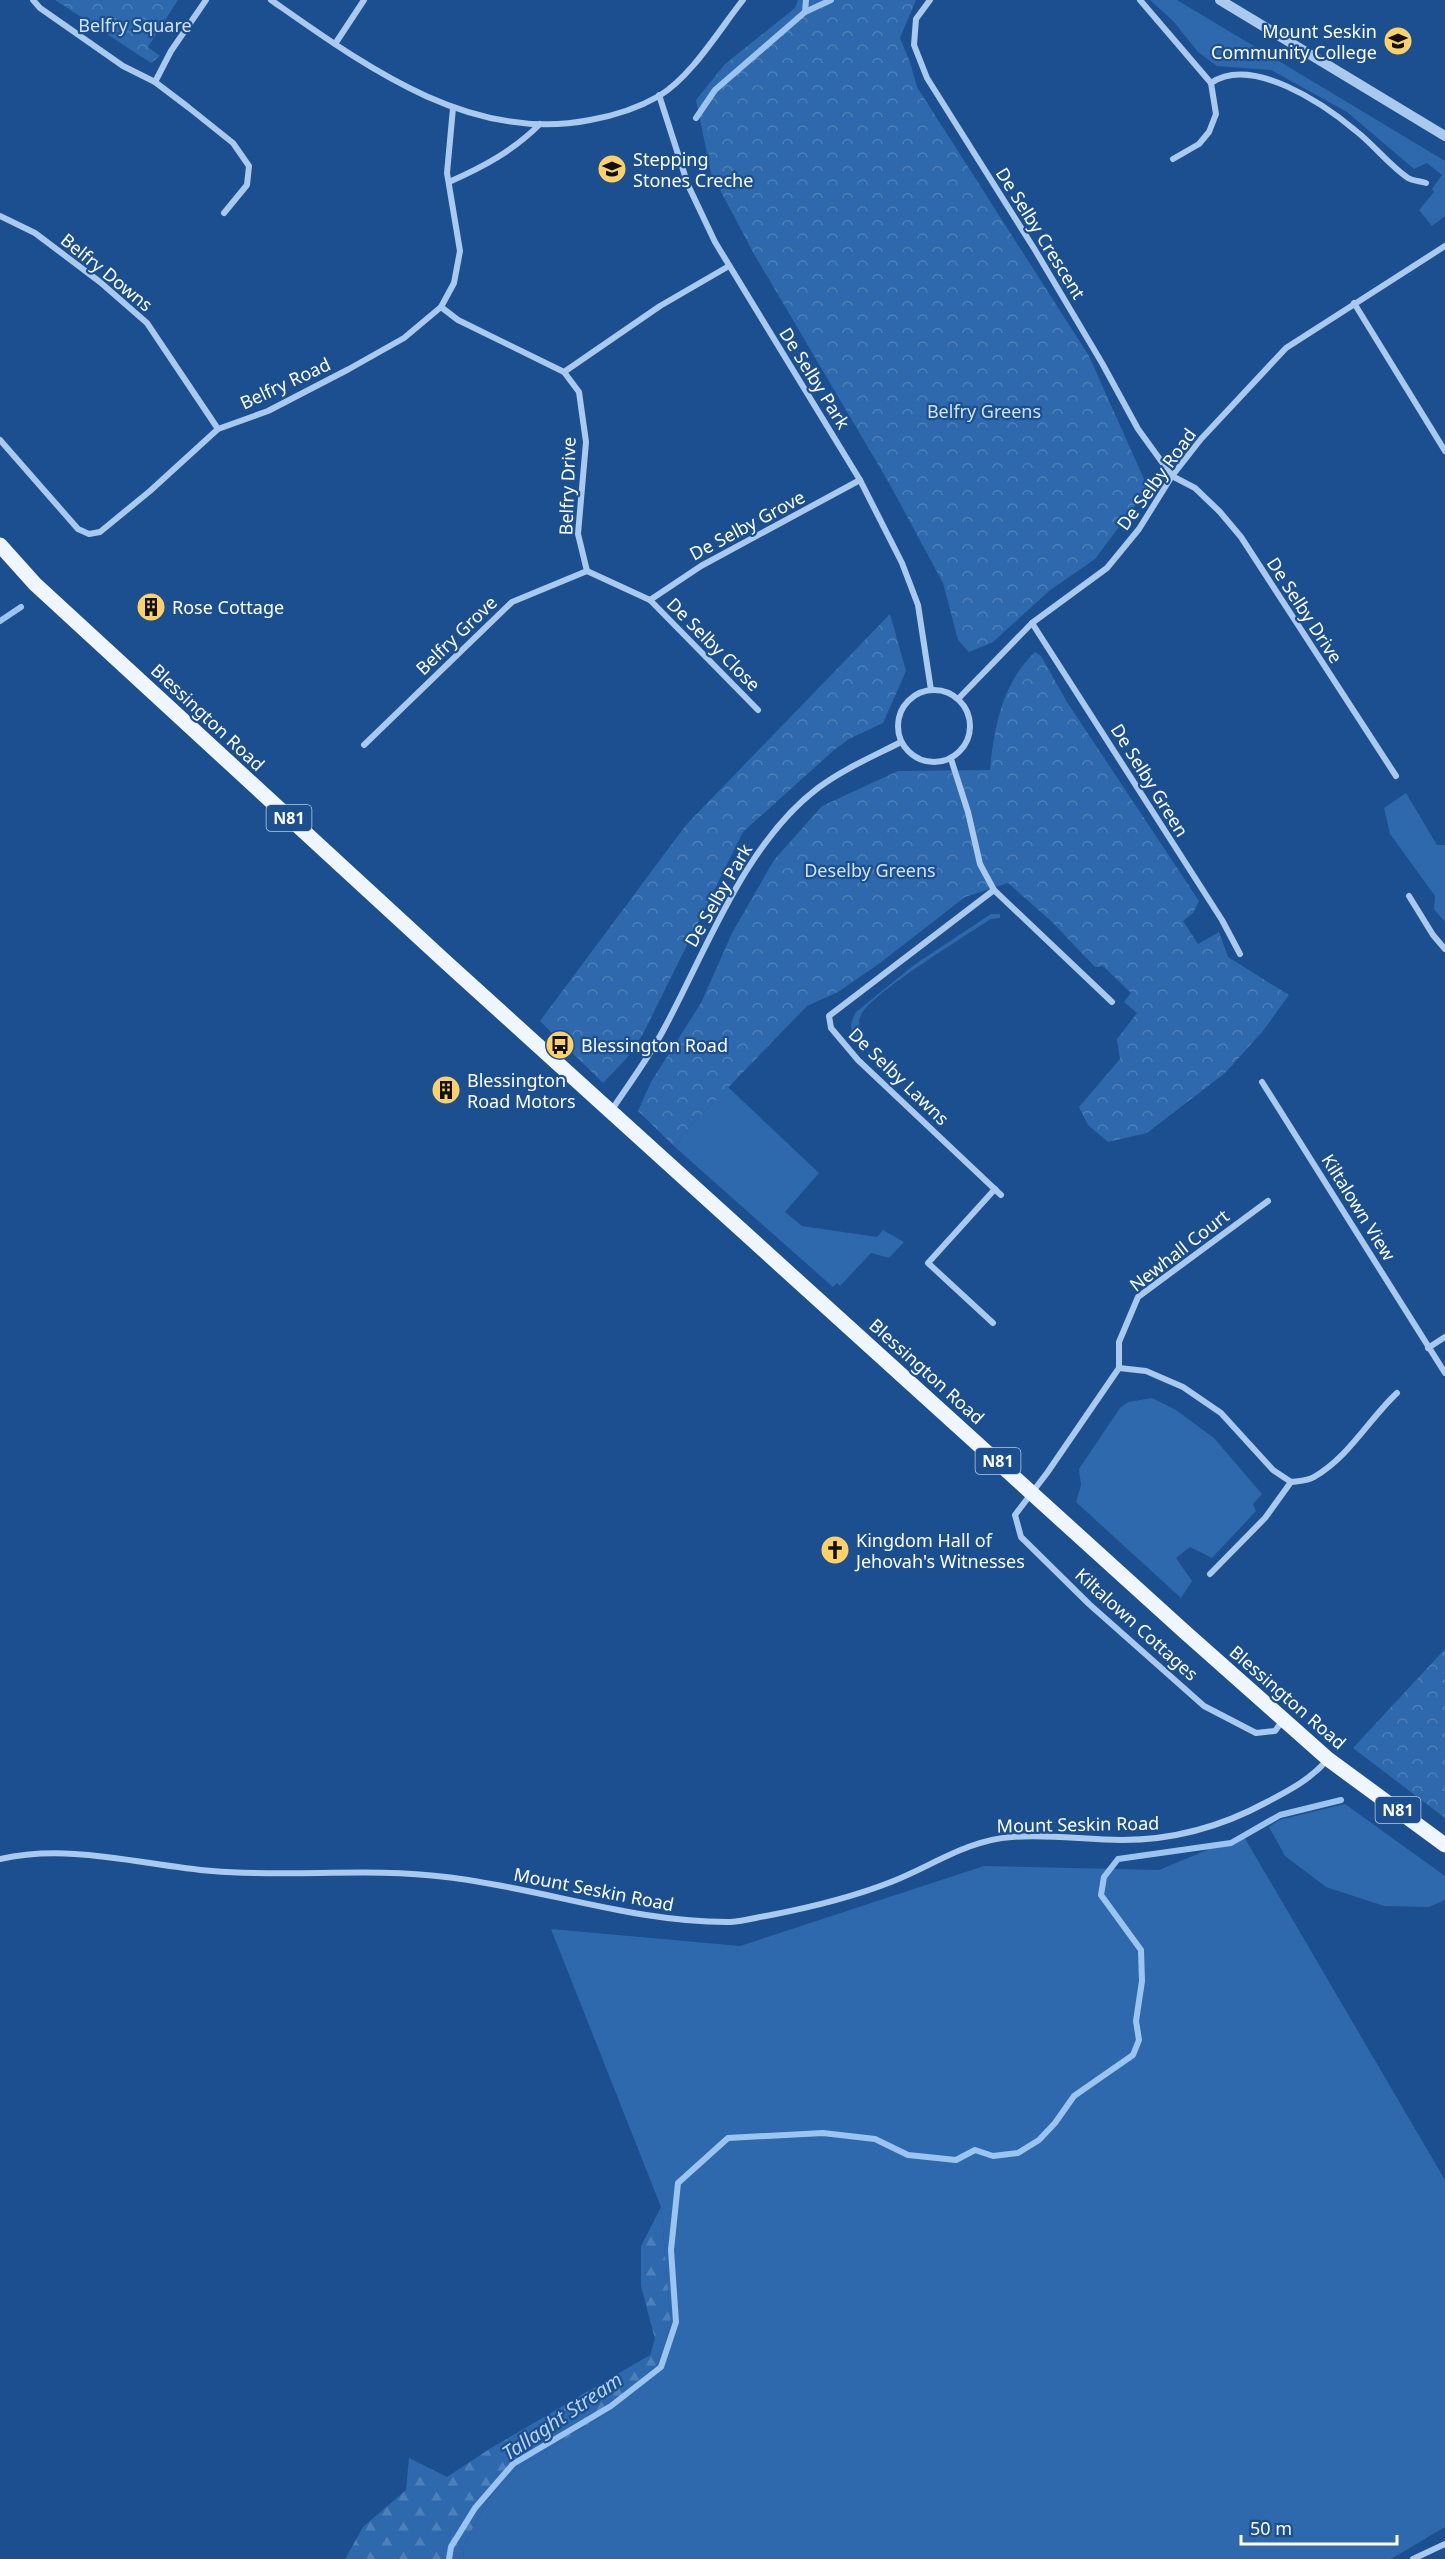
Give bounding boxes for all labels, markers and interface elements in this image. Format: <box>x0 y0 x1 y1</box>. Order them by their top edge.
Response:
park label: Belfry Square <box>78 13 192 37</box>
place label: Mount Seskin Community College <box>1211 19 1377 64</box>
school or university icon: Mount Seskin Community College <box>1382 25 1414 57</box>
place label: Stepping Stones Creche <box>633 147 753 192</box>
school or university icon: Stepping Stones Creche <box>596 153 628 185</box>
street label: De Selby Crescent <box>991 163 1091 304</box>
street label: Belfry Downs <box>56 228 158 316</box>
street label: De Selby Park <box>774 323 856 434</box>
street label: Belfry Road <box>236 352 334 414</box>
park label: Belfry Greens <box>927 399 1041 423</box>
street label: De Selby Road <box>1111 423 1201 535</box>
street label: Belfry Drive <box>553 436 581 536</box>
street label: De Selby Grove <box>685 485 809 565</box>
street label: De Selby Drive <box>1262 552 1348 668</box>
street label: Belfry Grove <box>410 590 502 680</box>
building icon: Rose Cottage <box>135 591 167 623</box>
street label: De Selby Close <box>662 592 766 696</box>
place label: Rose Cottage <box>172 595 284 619</box>
street label: Blessington Road <box>146 658 270 776</box>
street label: De Selby Green <box>1106 719 1194 841</box>
road number: N81 <box>266 805 312 831</box>
street label: De Selby Park <box>679 839 757 951</box>
park label: Deselby Greens <box>804 858 936 882</box>
street label: De Selby Lawns <box>844 1022 954 1130</box>
bus stop icon: Blessington Road <box>544 1029 576 1061</box>
place label: Blessington Road <box>581 1033 728 1057</box>
place label: Blessington Road Motors <box>467 1068 576 1113</box>
building icon: Blessington Road Motors <box>430 1074 462 1106</box>
street label: Kiltalown View <box>1317 1149 1401 1265</box>
street label: Newhall Court <box>1124 1203 1234 1296</box>
street label: Blessington Road <box>864 1313 990 1429</box>
road number: N81 <box>976 1448 1020 1474</box>
place label: Kingdom Hall of Jehovah's Witnesses <box>854 1528 1025 1573</box>
church icon: Kingdom Hall of Jehovah's Witnesses <box>819 1534 851 1566</box>
street label: Kiltalown Cottages <box>1071 1562 1203 1686</box>
street label: Blessington Road <box>1225 1640 1351 1754</box>
road number: N81 <box>1376 1797 1420 1823</box>
street label: Mount Seskin Road <box>996 1811 1160 1837</box>
street label: Mount Seskin Road <box>512 1862 676 1916</box>
water label: Tallaght Stream <box>497 2366 627 2466</box>
scale bar <box>1241 2508 1397 2546</box>
text: 50 m <box>1250 2516 1292 2540</box>

